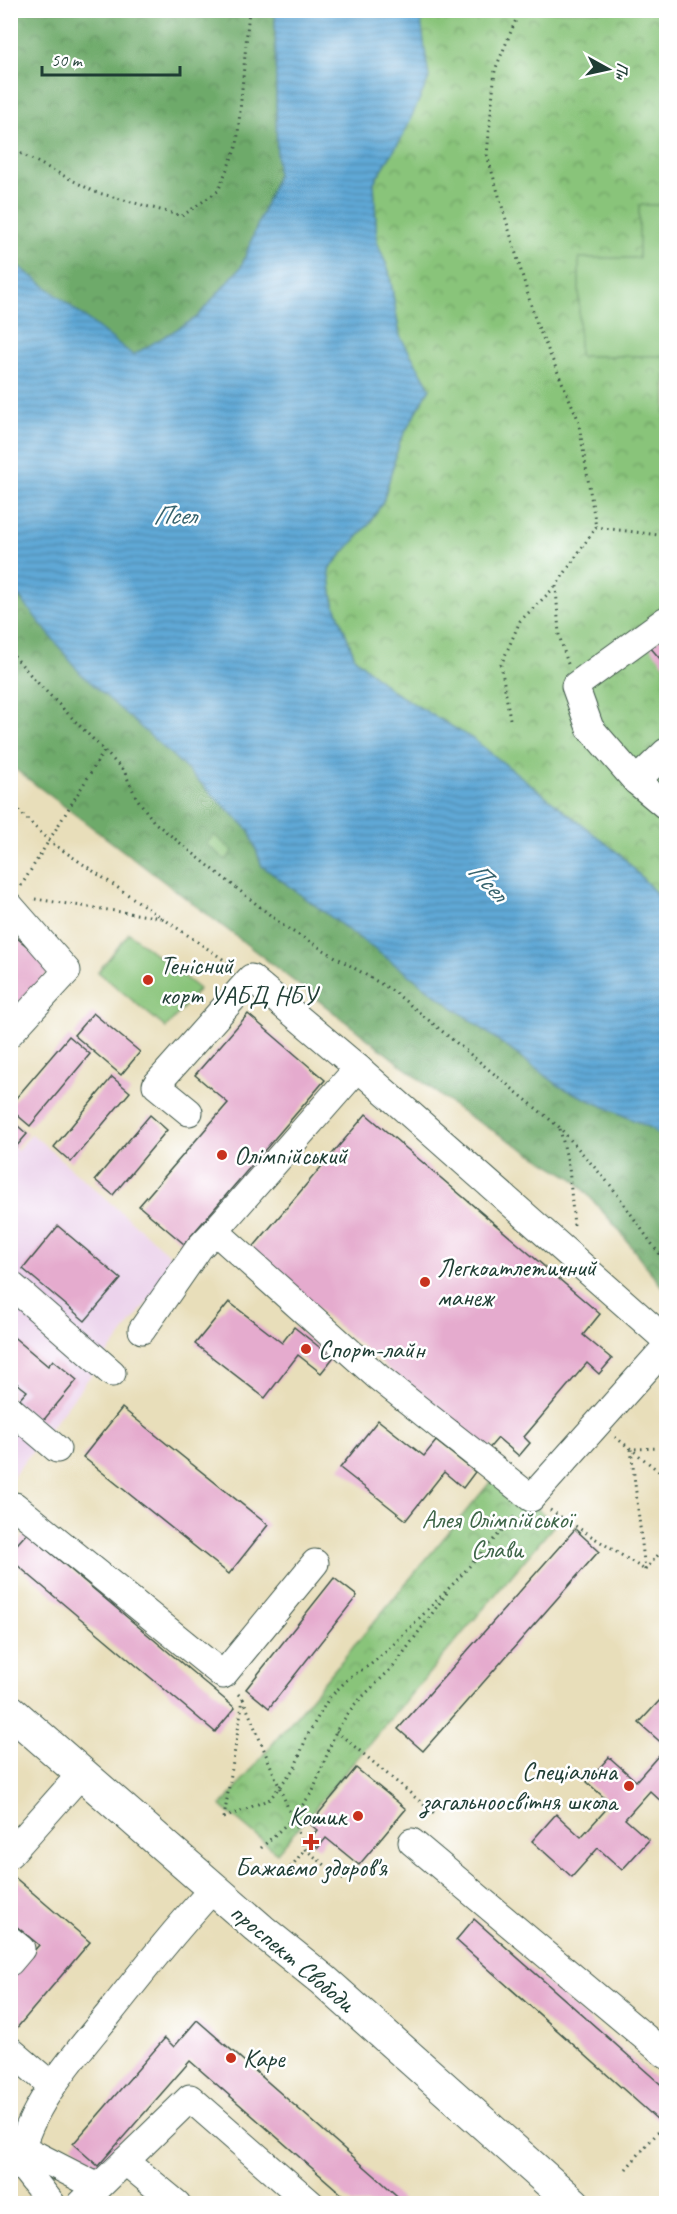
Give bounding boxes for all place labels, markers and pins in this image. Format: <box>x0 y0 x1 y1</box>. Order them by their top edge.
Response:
place label: Тенісний корт УАБД НБУ <box>160 949 321 1012</box>
marker: Тенісний корт УАБД НБУ <box>141 973 155 987</box>
place label: Олімпійський <box>234 1139 349 1172</box>
marker: Олімпійський <box>215 1148 229 1162</box>
place label: Легкоатлетичний манеж <box>437 1251 598 1314</box>
marker: Легкоатлетичний манеж <box>418 1275 432 1289</box>
place label: Спорт-лайн <box>318 1333 426 1366</box>
marker: Спорт-лайн <box>299 1342 313 1356</box>
place label: Спеціальна загальноосвітня школа <box>419 1755 619 1819</box>
marker: Спеціальна загальноосвітня школа <box>622 1779 636 1793</box>
place label: Кошик <box>289 1800 349 1833</box>
marker: Кошик <box>351 1809 365 1823</box>
marker: Бажаємо здоров'я <box>304 1835 318 1849</box>
place label: Бажаємо здоров'я <box>235 1851 389 1884</box>
place label: Каре <box>243 2042 286 2075</box>
marker: Каре <box>224 2051 238 2065</box>

